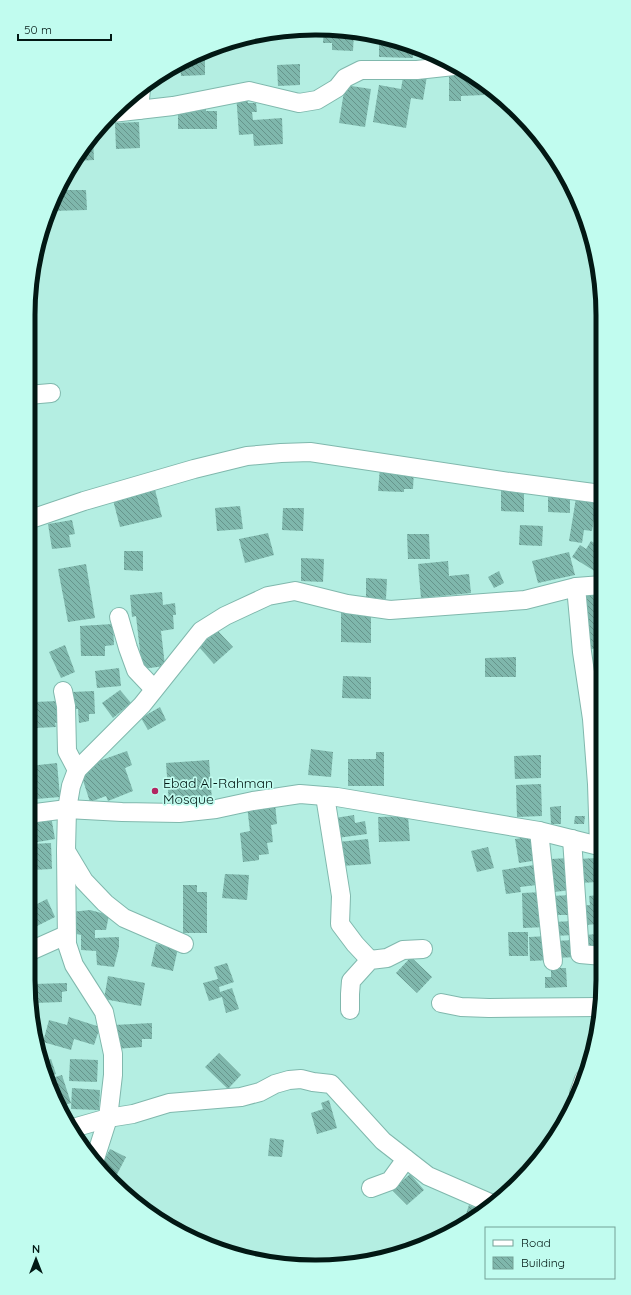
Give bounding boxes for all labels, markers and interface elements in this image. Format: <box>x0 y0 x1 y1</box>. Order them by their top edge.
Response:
scale bar <box>18 16 111 42</box>
text: 50 m <box>24 22 52 37</box>
place label: Ebad Al-Rahman Mosque <box>163 774 273 808</box>
marker: Ebad Al-Rahman Mosque <box>150 786 160 796</box>
legend <box>485 1227 615 1279</box>
text: Road <box>521 1235 551 1250</box>
north arrow <box>16 1239 56 1279</box>
text: N <box>32 1242 40 1256</box>
text: Building <box>521 1255 565 1270</box>

